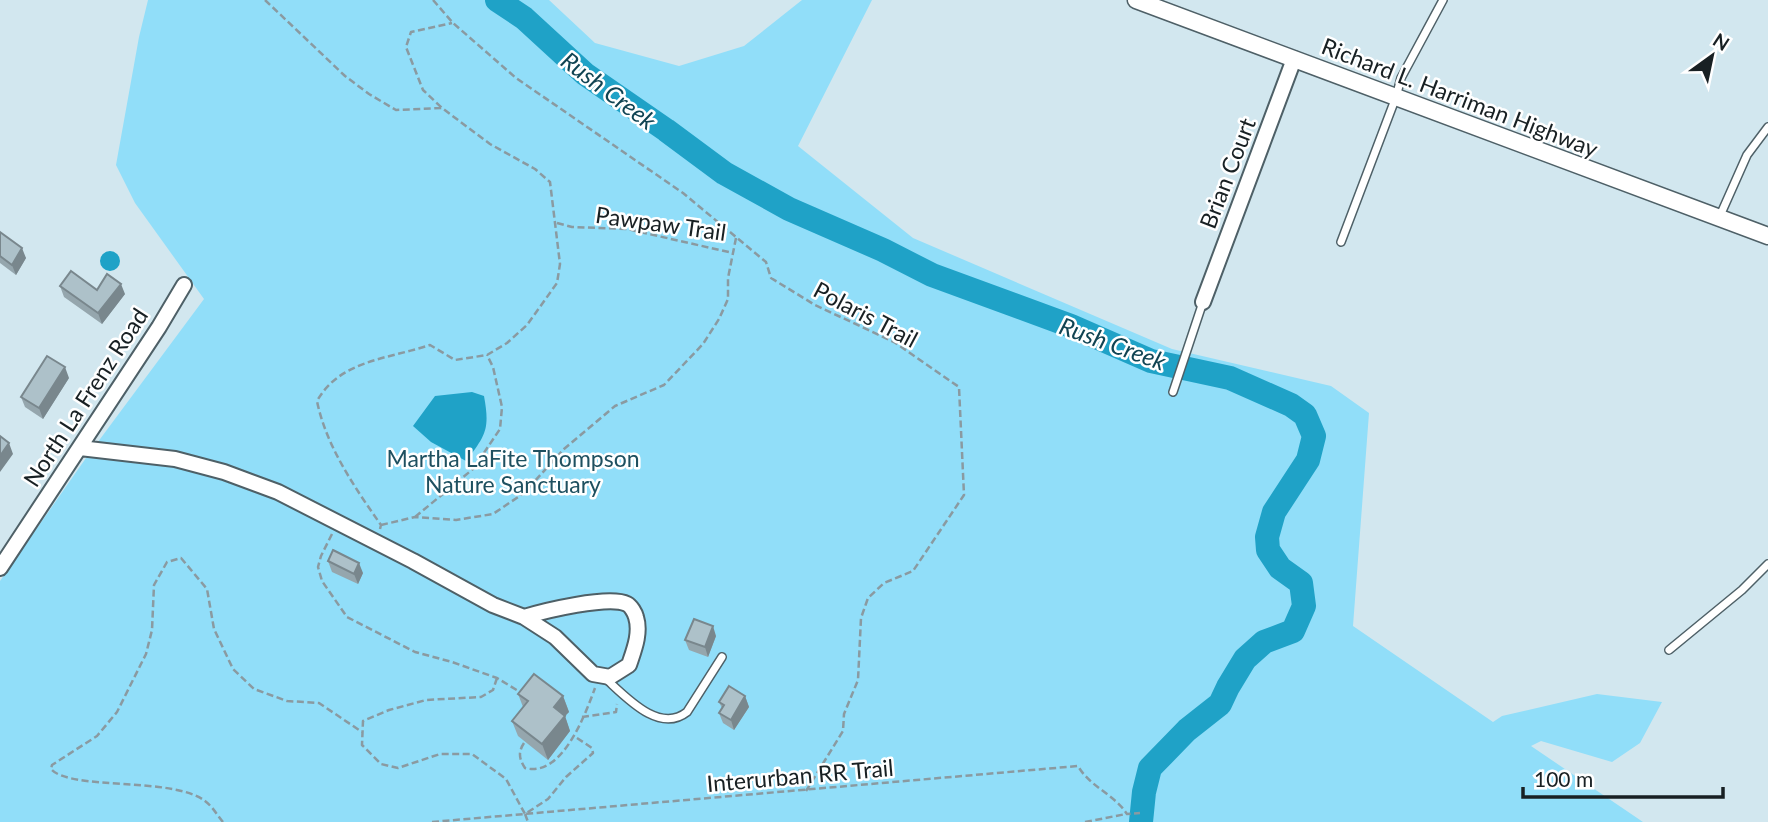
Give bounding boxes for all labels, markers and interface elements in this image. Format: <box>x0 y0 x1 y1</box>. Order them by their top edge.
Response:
north arrow <box>1677 21 1747 91</box>
text: N <box>1709 28 1734 55</box>
street label: Richard L. Harriman Highway <box>1318 31 1602 163</box>
water label: Rush Creek <box>556 45 663 135</box>
street label: Brian Court <box>1193 113 1261 232</box>
street label: Pawpaw Trail <box>594 200 728 246</box>
street label: Polaris Trail <box>809 275 923 353</box>
street label: North La Frenz Road <box>17 303 153 491</box>
water label: Rush Creek <box>1056 310 1171 376</box>
park label: Martha LaFite Thompson Nature Sanctuary <box>386 444 640 498</box>
street label: Interurban RR Trail <box>705 753 895 797</box>
scale bar <box>1523 756 1722 800</box>
text: 100 m <box>1534 766 1593 791</box>

